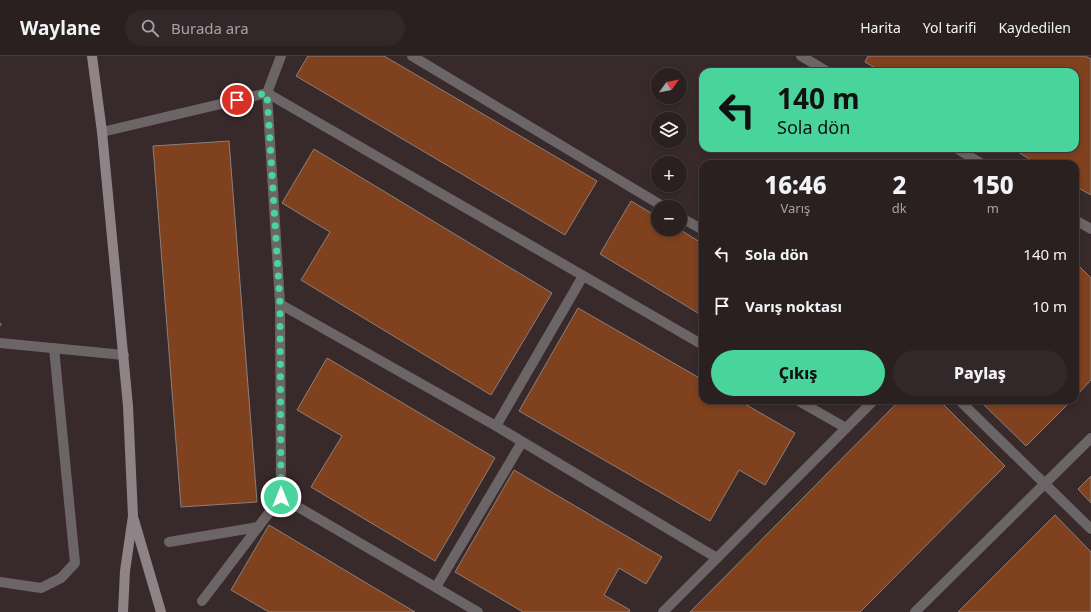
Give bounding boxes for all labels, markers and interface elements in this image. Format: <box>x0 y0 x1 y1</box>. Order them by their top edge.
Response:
search box <box>125 10 405 46</box>
text: Waylane <box>20 15 101 41</box>
icon: search <box>139 17 161 39</box>
text: Burada ara <box>171 18 249 38</box>
text: Harita <box>860 18 901 37</box>
text: Yol tarifi <box>923 18 976 37</box>
text: Kaydedilen <box>998 18 1071 37</box>
north arrow <box>651 68 687 104</box>
map controls <box>651 68 687 236</box>
text: 140 m <box>777 79 860 117</box>
pin <box>220 83 254 117</box>
icon: left <box>711 84 763 136</box>
icon: arrive <box>226 89 248 111</box>
button: layers <box>651 112 687 148</box>
text: Sola dön <box>777 115 850 139</box>
button: + <box>651 156 687 192</box>
text: 16:46 <box>764 168 827 201</box>
text: 2 <box>892 168 906 201</box>
text: 150 <box>972 168 1014 201</box>
text: Varış <box>781 199 810 217</box>
text: dk <box>892 199 907 217</box>
text: m <box>987 199 999 217</box>
button: − <box>651 200 687 236</box>
icon: left <box>711 243 733 265</box>
text: Sola dön <box>745 244 809 264</box>
text: 140 m <box>1023 244 1067 264</box>
icon: arrive <box>711 295 733 317</box>
text: Varış noktası <box>745 296 842 316</box>
text: 10 m <box>1032 296 1067 316</box>
button: Çıkış <box>711 350 885 396</box>
button: Paylaş <box>893 350 1067 396</box>
position arrow <box>260 476 302 518</box>

